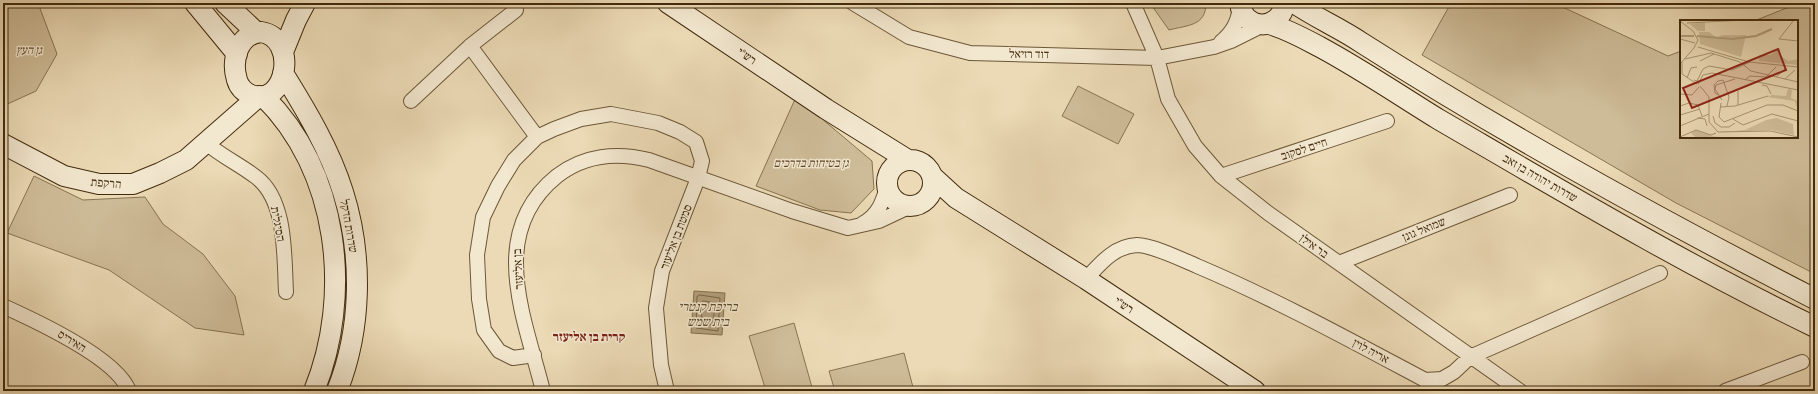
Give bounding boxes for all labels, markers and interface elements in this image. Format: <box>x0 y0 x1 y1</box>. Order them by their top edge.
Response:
inset map <box>1680 20 1798 138</box>
park label: גן העץ <box>16 42 43 58</box>
street label: רש"י <box>734 44 760 68</box>
street label: דוד רזיאל <box>1009 46 1049 62</box>
street label: חיים לסקוב <box>1278 134 1330 164</box>
street label: שדרות יהודה בן זאב <box>1500 150 1580 206</box>
park label: גן בטיחות בדרכים <box>773 155 849 171</box>
street label: הרקפת <box>90 174 122 192</box>
street label: שדרות הדקל <box>336 198 362 254</box>
street label: סמטת בן אליעזר <box>656 202 696 272</box>
street label: הסיגלית <box>267 205 289 243</box>
street label: שמואל גונן <box>1400 213 1448 245</box>
street label: בר אילן <box>1296 230 1332 262</box>
street label: בן אליעזר <box>509 248 527 290</box>
street label: רש"י <box>1111 293 1137 317</box>
water label: בריכת קנטרי בית שמש <box>678 298 738 330</box>
street label: האיריס <box>55 326 89 356</box>
district label: קרית בן אליעזר <box>553 328 626 345</box>
street label: אריה לוין <box>1350 335 1392 367</box>

